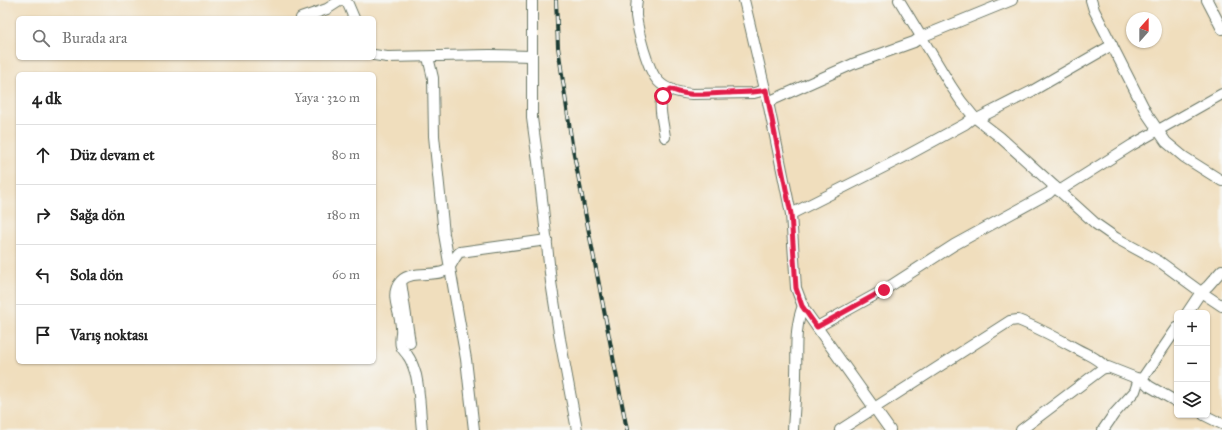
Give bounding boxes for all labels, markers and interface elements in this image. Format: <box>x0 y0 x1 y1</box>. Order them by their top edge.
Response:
north arrow <box>1126 12 1162 48</box>
search box <box>16 16 376 60</box>
icon: search <box>30 27 52 49</box>
text: Burada ara <box>62 29 127 47</box>
route start <box>654 87 672 105</box>
text: 4 dk <box>32 88 62 109</box>
text: Yaya · 320 m <box>294 90 360 106</box>
icon: ahead <box>32 144 54 166</box>
text: Düz devam et <box>70 146 155 164</box>
text: 80 m <box>332 147 360 163</box>
icon: right <box>32 204 54 226</box>
text: Sağa dön <box>70 206 125 224</box>
text: 180 m <box>327 207 360 223</box>
icon: left <box>32 264 54 286</box>
text: Sola dön <box>70 266 123 284</box>
text: 60 m <box>332 267 360 283</box>
route end <box>875 281 893 299</box>
map controls <box>1174 310 1210 418</box>
button: + <box>1174 310 1210 346</box>
icon: arrive <box>32 324 54 346</box>
text: Varış noktası <box>70 326 148 344</box>
button: − <box>1174 346 1210 382</box>
button: layers <box>1174 382 1210 418</box>

